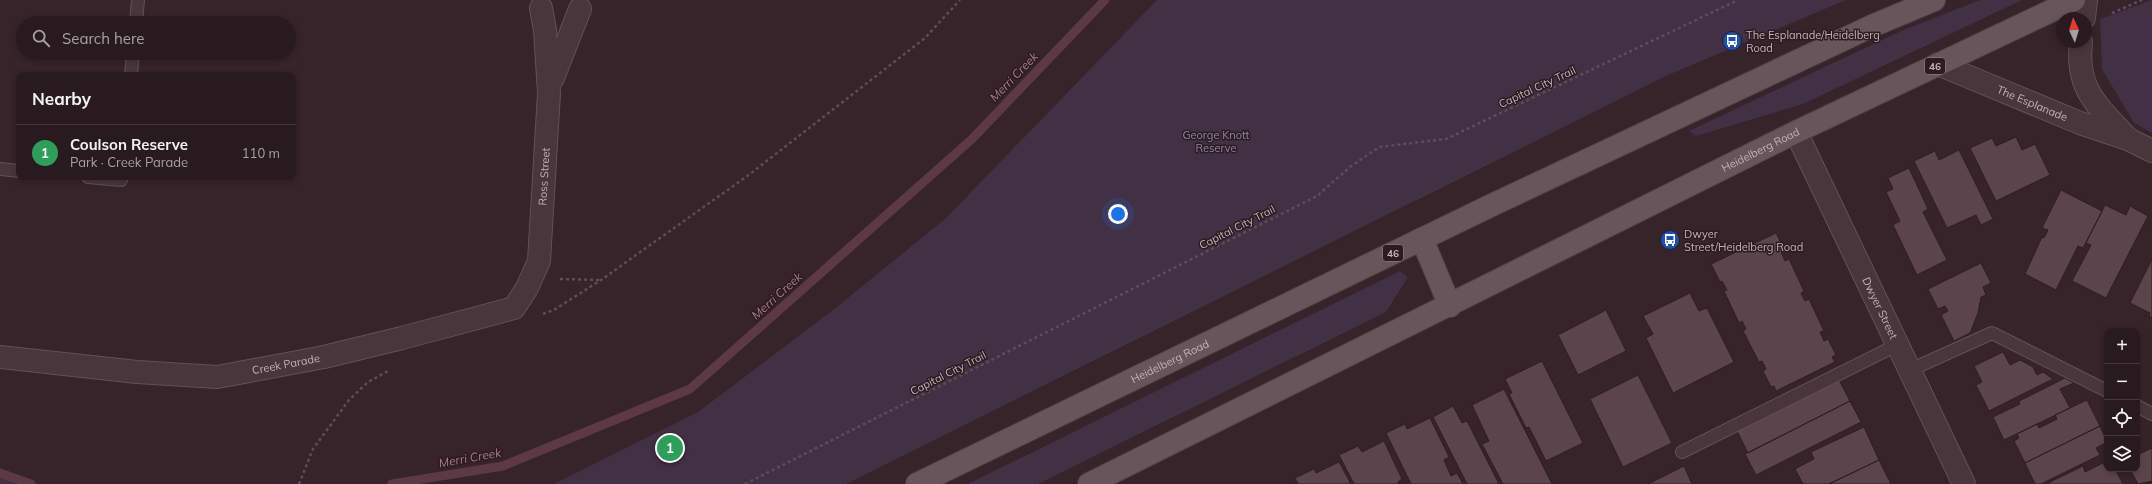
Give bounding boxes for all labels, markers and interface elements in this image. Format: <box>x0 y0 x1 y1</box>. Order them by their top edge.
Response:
north arrow <box>2056 12 2092 48</box>
search box <box>16 16 296 60</box>
icon: search <box>30 27 52 49</box>
place label: The Esplanade/Heidelberg Road <box>1746 28 1880 55</box>
text: Search here <box>62 29 144 48</box>
bus stop icon: The Esplanade/Heidelberg Road <box>1721 30 1743 52</box>
water label: Merri Creek <box>986 48 1042 105</box>
road number: 46 <box>1925 58 1945 74</box>
street label: Capital City Trail <box>1496 63 1578 111</box>
street label: The Esplanade <box>1995 82 2070 124</box>
text: Nearby <box>32 88 91 109</box>
street label: Heidelberg Road <box>1719 124 1802 175</box>
park label: George Knott Reserve <box>1183 128 1250 155</box>
text: Coulson Reserve <box>70 135 188 154</box>
text: 1 <box>41 145 49 161</box>
text: 110 m <box>242 145 280 161</box>
street label: Ross Street <box>535 147 553 206</box>
text: Park · Creek Parade <box>70 154 188 170</box>
street label: Capital City Trail <box>1197 202 1277 252</box>
your location <box>1108 204 1128 224</box>
place label: Dwyer Street/Heidelberg Road <box>1684 227 1803 254</box>
bus stop icon: Dwyer Street/Heidelberg Road <box>1659 229 1681 251</box>
road number: 46 <box>1383 245 1403 261</box>
water label: Merri Creek <box>748 268 806 322</box>
street label: Dwyer Street <box>1859 275 1901 341</box>
map controls <box>2104 328 2140 472</box>
button: + <box>2104 328 2140 364</box>
street label: Heidelberg Road <box>1128 336 1211 386</box>
street label: Capital City Trail <box>908 348 988 398</box>
street label: Creek Parade <box>251 351 321 377</box>
button: − <box>2104 364 2140 400</box>
button: locate <box>2104 400 2140 436</box>
pin: 1 <box>657 433 683 463</box>
button: layers <box>2104 436 2140 472</box>
water label: Merri Creek <box>437 444 503 470</box>

